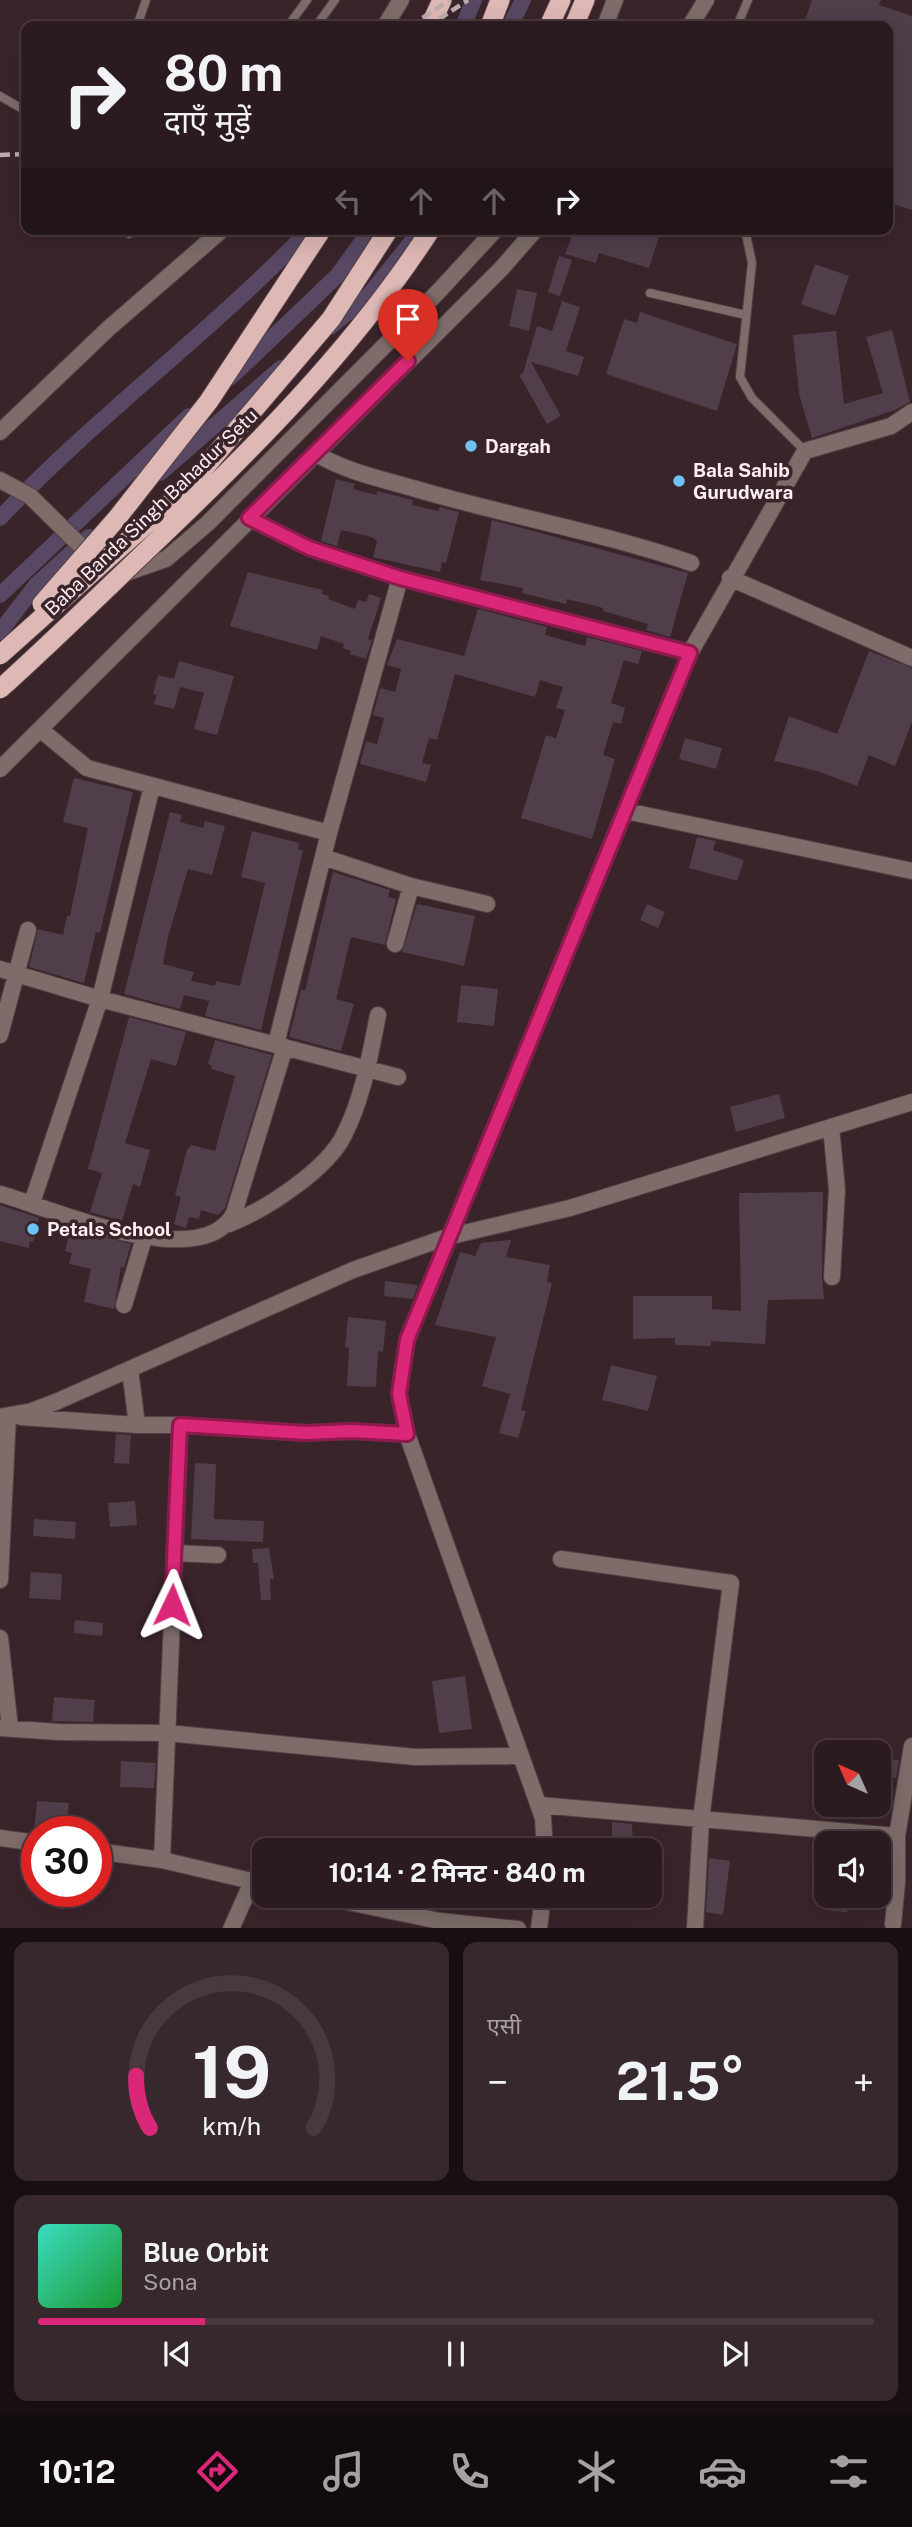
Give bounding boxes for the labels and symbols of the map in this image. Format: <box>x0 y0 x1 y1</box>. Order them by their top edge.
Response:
pin <box>378 289 438 361</box>
street label: Baba Banda Singh Bahadur Setu <box>40 404 262 620</box>
place label: Dargah <box>485 435 551 457</box>
marker: Dargah <box>463 438 479 454</box>
place label: Bala Sahib Gurudwara <box>693 459 793 503</box>
marker: Bala Sahib Gurudwara <box>671 473 687 489</box>
place label: Petals School <box>47 1218 171 1240</box>
marker: Petals School <box>25 1221 41 1237</box>
position arrow <box>135 1568 209 1642</box>
north arrow <box>814 1740 891 1816</box>
speed limit sign: 30 <box>21 1816 112 1907</box>

